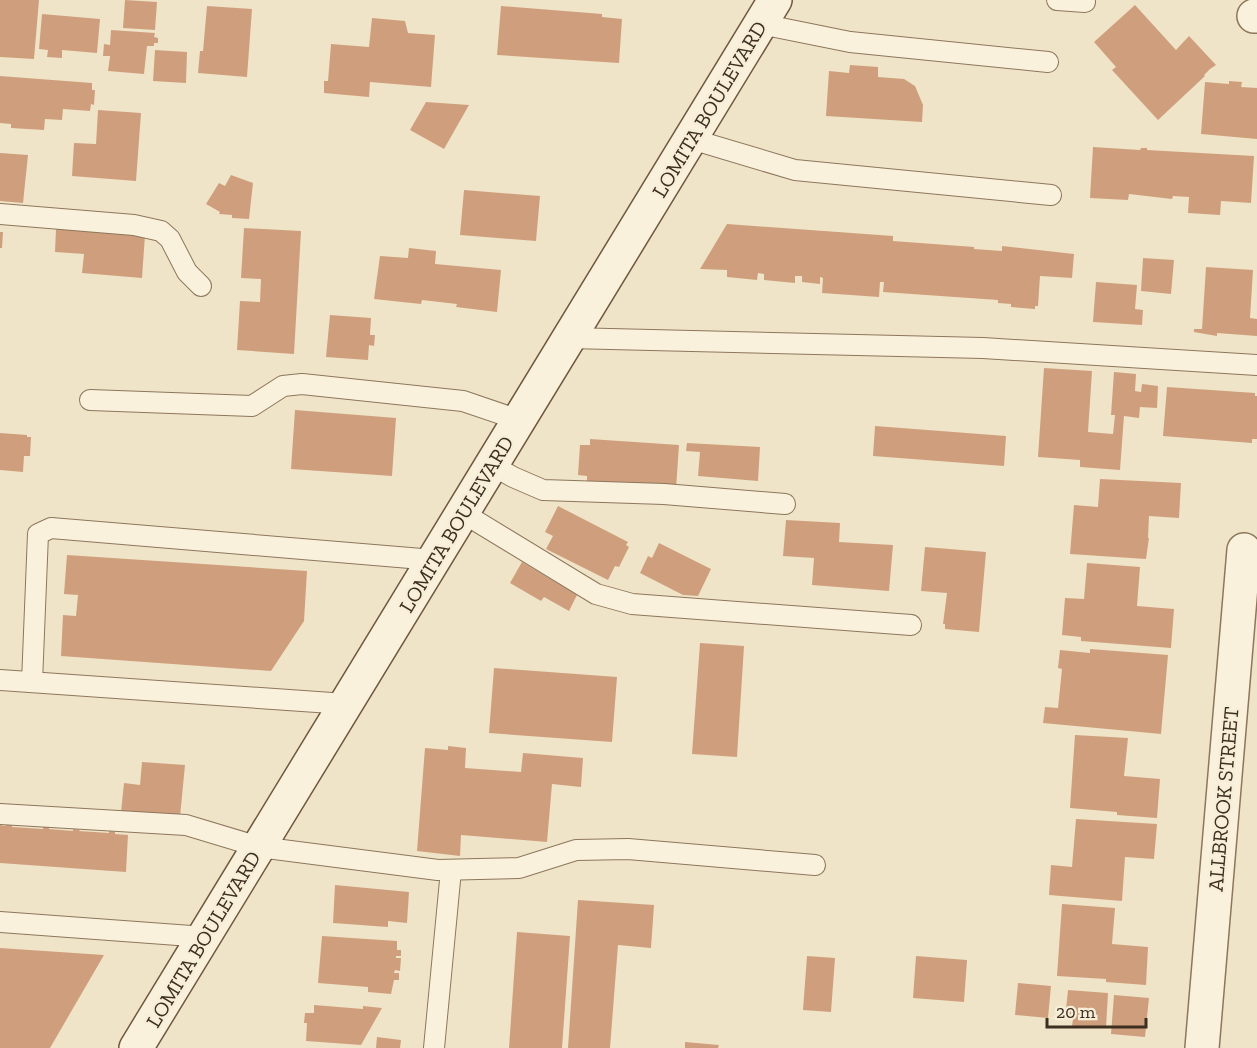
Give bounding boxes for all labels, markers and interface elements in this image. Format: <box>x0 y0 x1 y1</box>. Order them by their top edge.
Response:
street label: LOMITA BOULEVARD <box>646 16 772 202</box>
street label: LOMITA BOULEVARD <box>393 431 519 617</box>
street label: ALLBROOK STREET <box>1202 706 1244 892</box>
street label: LOMITA BOULEVARD <box>140 846 266 1032</box>
scale bar <box>1047 991 1146 1029</box>
text: 20 m <box>1056 1001 1096 1023</box>

